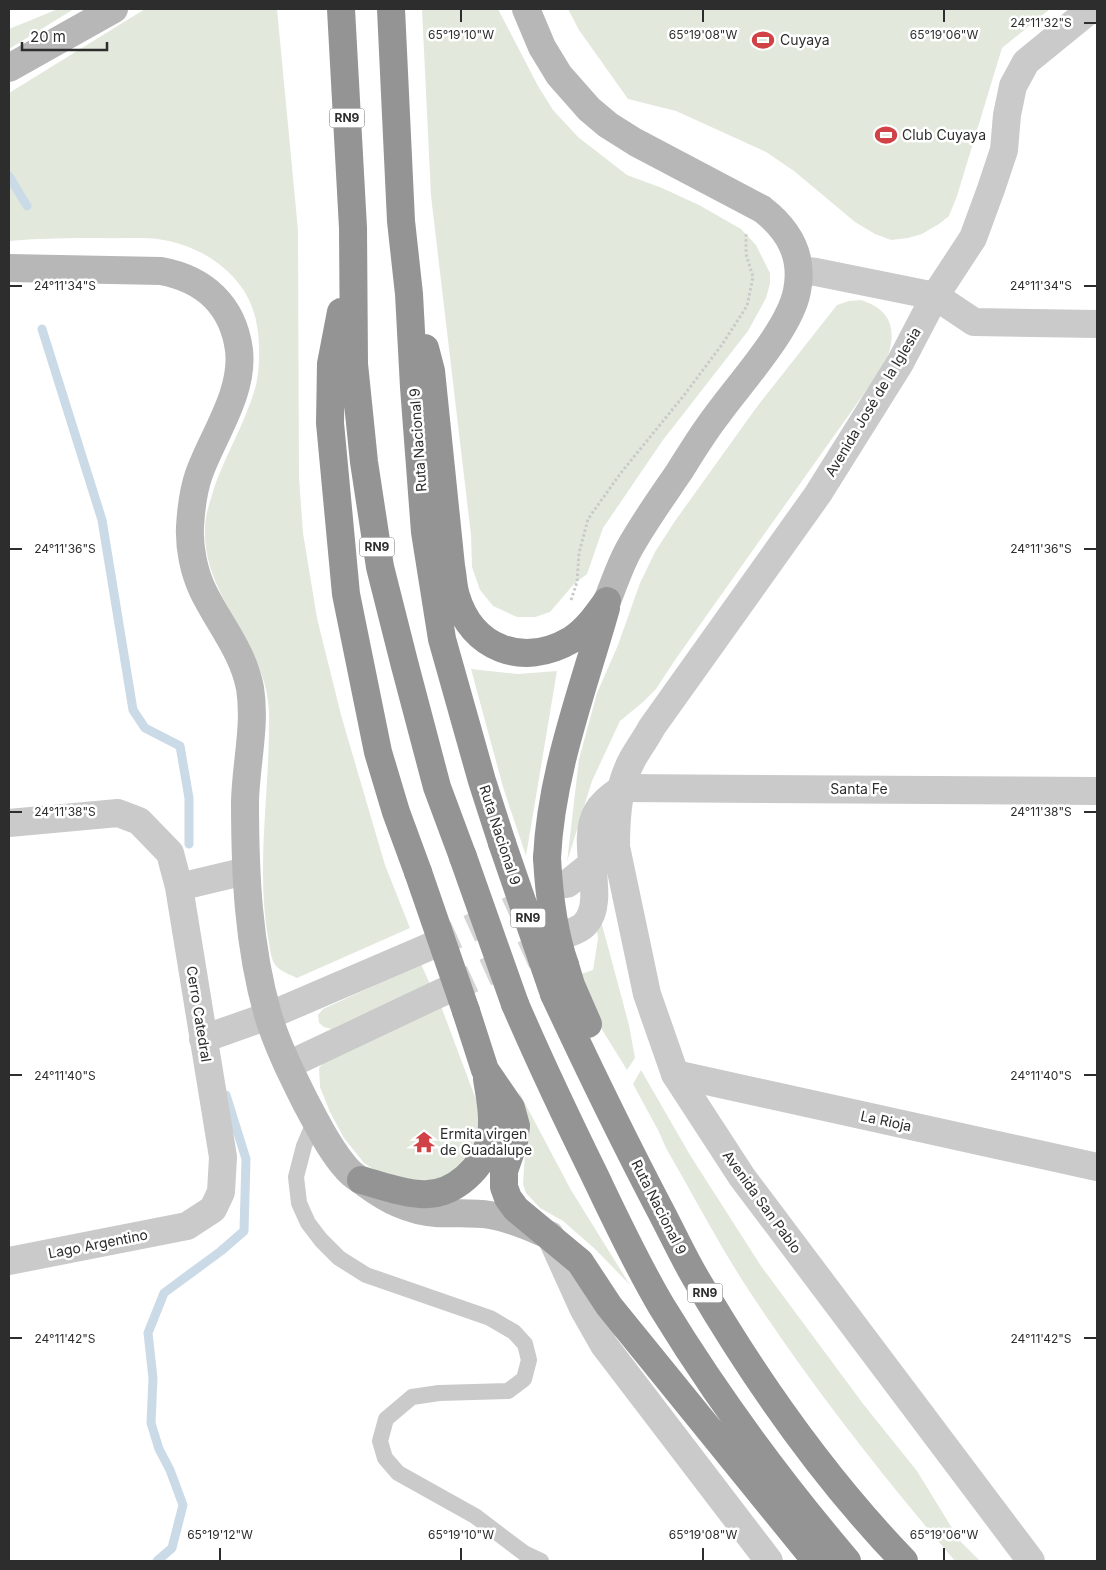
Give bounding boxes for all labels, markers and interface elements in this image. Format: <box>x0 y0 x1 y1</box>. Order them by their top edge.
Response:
text: 24°11'32"S <box>1010 15 1072 30</box>
scale bar <box>22 20 108 52</box>
text: 20 m <box>30 27 66 46</box>
text: 65°19'10"W <box>428 27 494 42</box>
text: 65°19'08"W <box>669 27 737 42</box>
sports icon: Cuyaya <box>750 27 776 53</box>
text: 65°19'06"W <box>910 27 978 42</box>
place label: Cuyaya <box>780 31 830 48</box>
road number: RN9 <box>330 109 364 128</box>
sports icon: Club Cuyaya <box>873 122 899 148</box>
place label: Club Cuyaya <box>902 126 986 143</box>
text: 24°11'34"S <box>34 278 96 293</box>
text: 24°11'34"S <box>1010 278 1072 293</box>
street label: Avenida José de la Iglesia <box>821 324 924 479</box>
street label: Ruta Nacional 9 <box>405 388 430 493</box>
road number: RN9 <box>360 538 394 556</box>
text: 24°11'36"S <box>34 541 96 556</box>
text: 24°11'36"S <box>1010 541 1072 556</box>
street label: Santa Fe <box>830 780 888 797</box>
street label: Ruta Nacional 9 <box>476 783 525 887</box>
text: 24°11'38"S <box>34 804 96 819</box>
text: 24°11'38"S <box>1010 804 1072 819</box>
road number: RN9 <box>510 908 546 928</box>
street label: Cerro Catedral <box>184 965 215 1063</box>
text: 24°11'40"S <box>34 1068 96 1083</box>
text: 24°11'40"S <box>1010 1068 1072 1083</box>
street label: La Rioja <box>859 1107 913 1134</box>
place label: Ermita virgen de Guadalupe <box>440 1125 532 1158</box>
temple icon: Ermita virgen de Guadalupe <box>411 1129 437 1155</box>
street label: Avenida San Pablo <box>719 1147 805 1256</box>
street label: Ruta Nacional 9 <box>628 1157 691 1257</box>
street label: Lago Argentino <box>47 1226 149 1261</box>
road number: RN9 <box>688 1284 722 1302</box>
text: 24°11'42"S <box>34 1331 96 1346</box>
text: 24°11'42"S <box>1010 1331 1072 1346</box>
text: 65°19'12"W <box>187 1527 253 1542</box>
text: 65°19'10"W <box>428 1527 494 1542</box>
text: 65°19'08"W <box>669 1527 737 1542</box>
text: 65°19'06"W <box>910 1527 978 1542</box>

